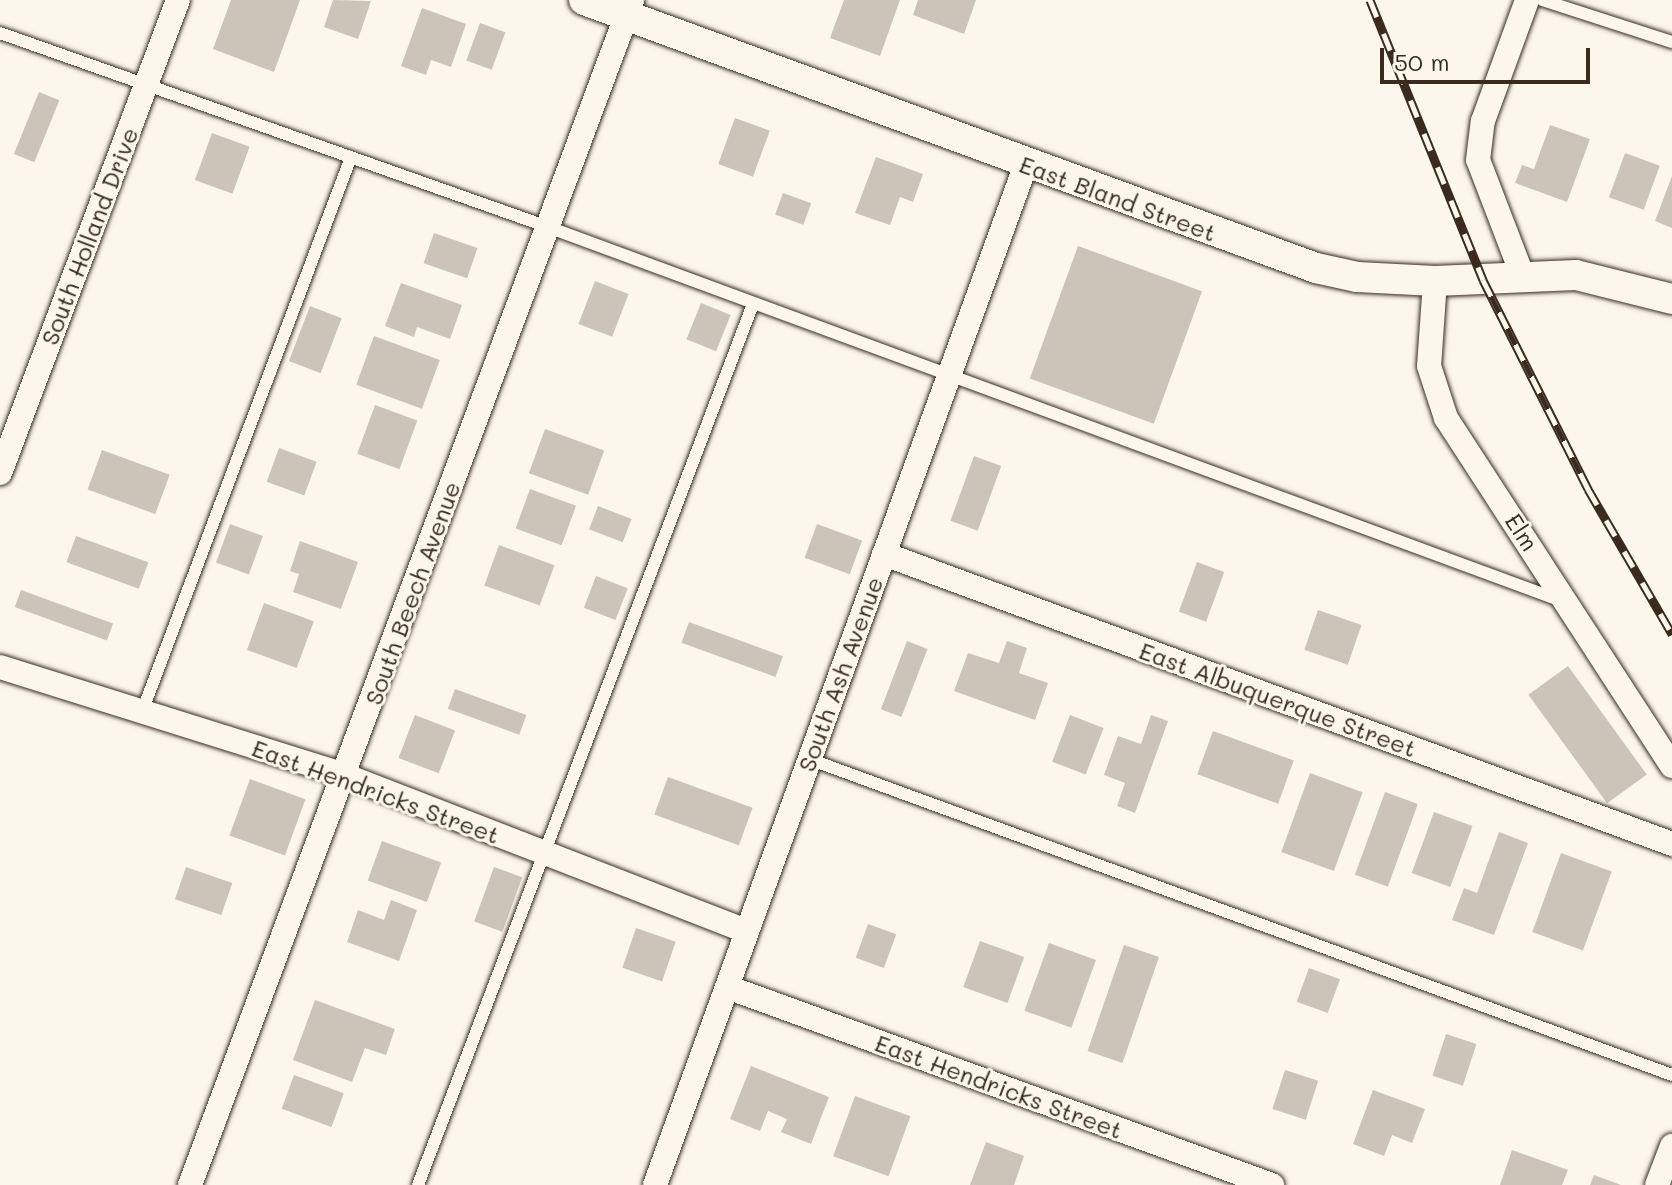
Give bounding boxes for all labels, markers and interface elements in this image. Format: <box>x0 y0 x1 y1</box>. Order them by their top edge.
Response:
scale bar <box>1384 32 1594 82</box>
text: 50 m <box>1394 46 1450 77</box>
street label: South Holland Drive <box>34 123 144 349</box>
street label: East Bland Street <box>1016 149 1220 247</box>
street label: South Beech Avenue <box>358 477 466 709</box>
street label: Elm <box>1499 508 1545 556</box>
street label: South Ash Avenue <box>791 573 889 775</box>
street label: East Albuquerque Street <box>1136 635 1420 763</box>
street label: East Hendricks Street <box>248 733 504 849</box>
street label: East Hendricks Street <box>871 1028 1127 1144</box>

